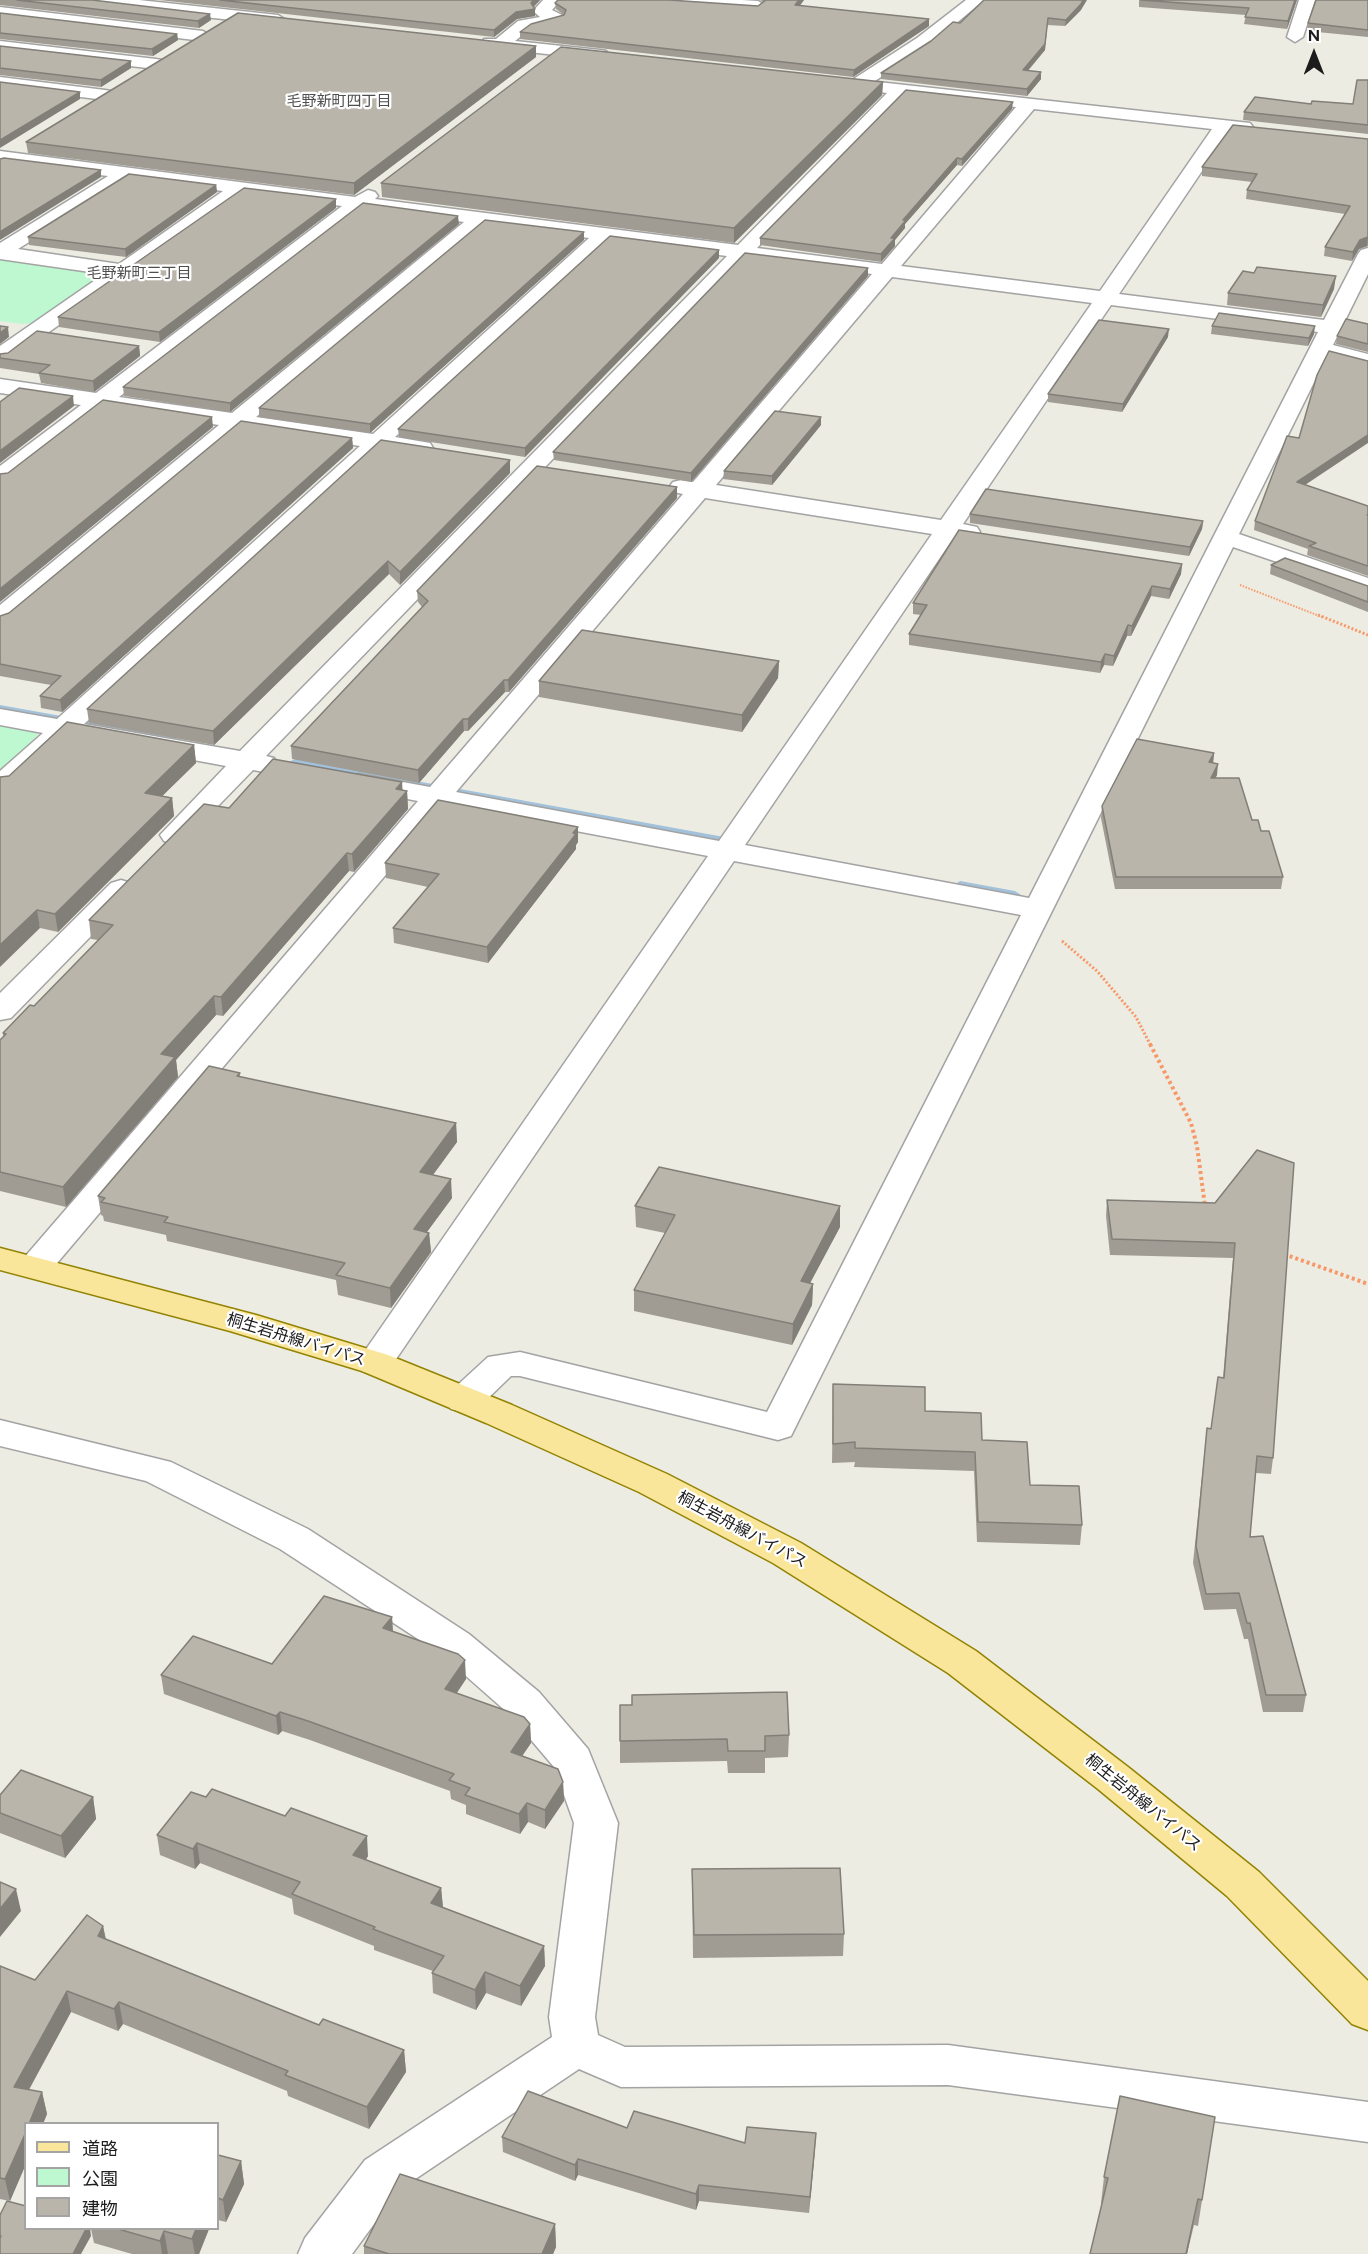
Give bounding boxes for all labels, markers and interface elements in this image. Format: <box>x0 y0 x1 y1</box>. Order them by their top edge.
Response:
north arrow <box>1284 24 1344 84</box>
text: N <box>1308 26 1320 45</box>
district label: 毛野新町四丁目 <box>287 93 391 111</box>
district label: 毛野新町三丁目 <box>87 265 191 283</box>
street label: 桐生岩舟線バイパス <box>224 1310 368 1370</box>
street label: 桐生岩舟線バイパス <box>674 1488 810 1572</box>
street label: 桐生岩舟線バイパス <box>1081 1750 1205 1856</box>
legend <box>24 2122 219 2230</box>
text: 道路 <box>82 2138 118 2160</box>
text: 公園 <box>82 2168 118 2190</box>
text: 建物 <box>82 2198 118 2220</box>

